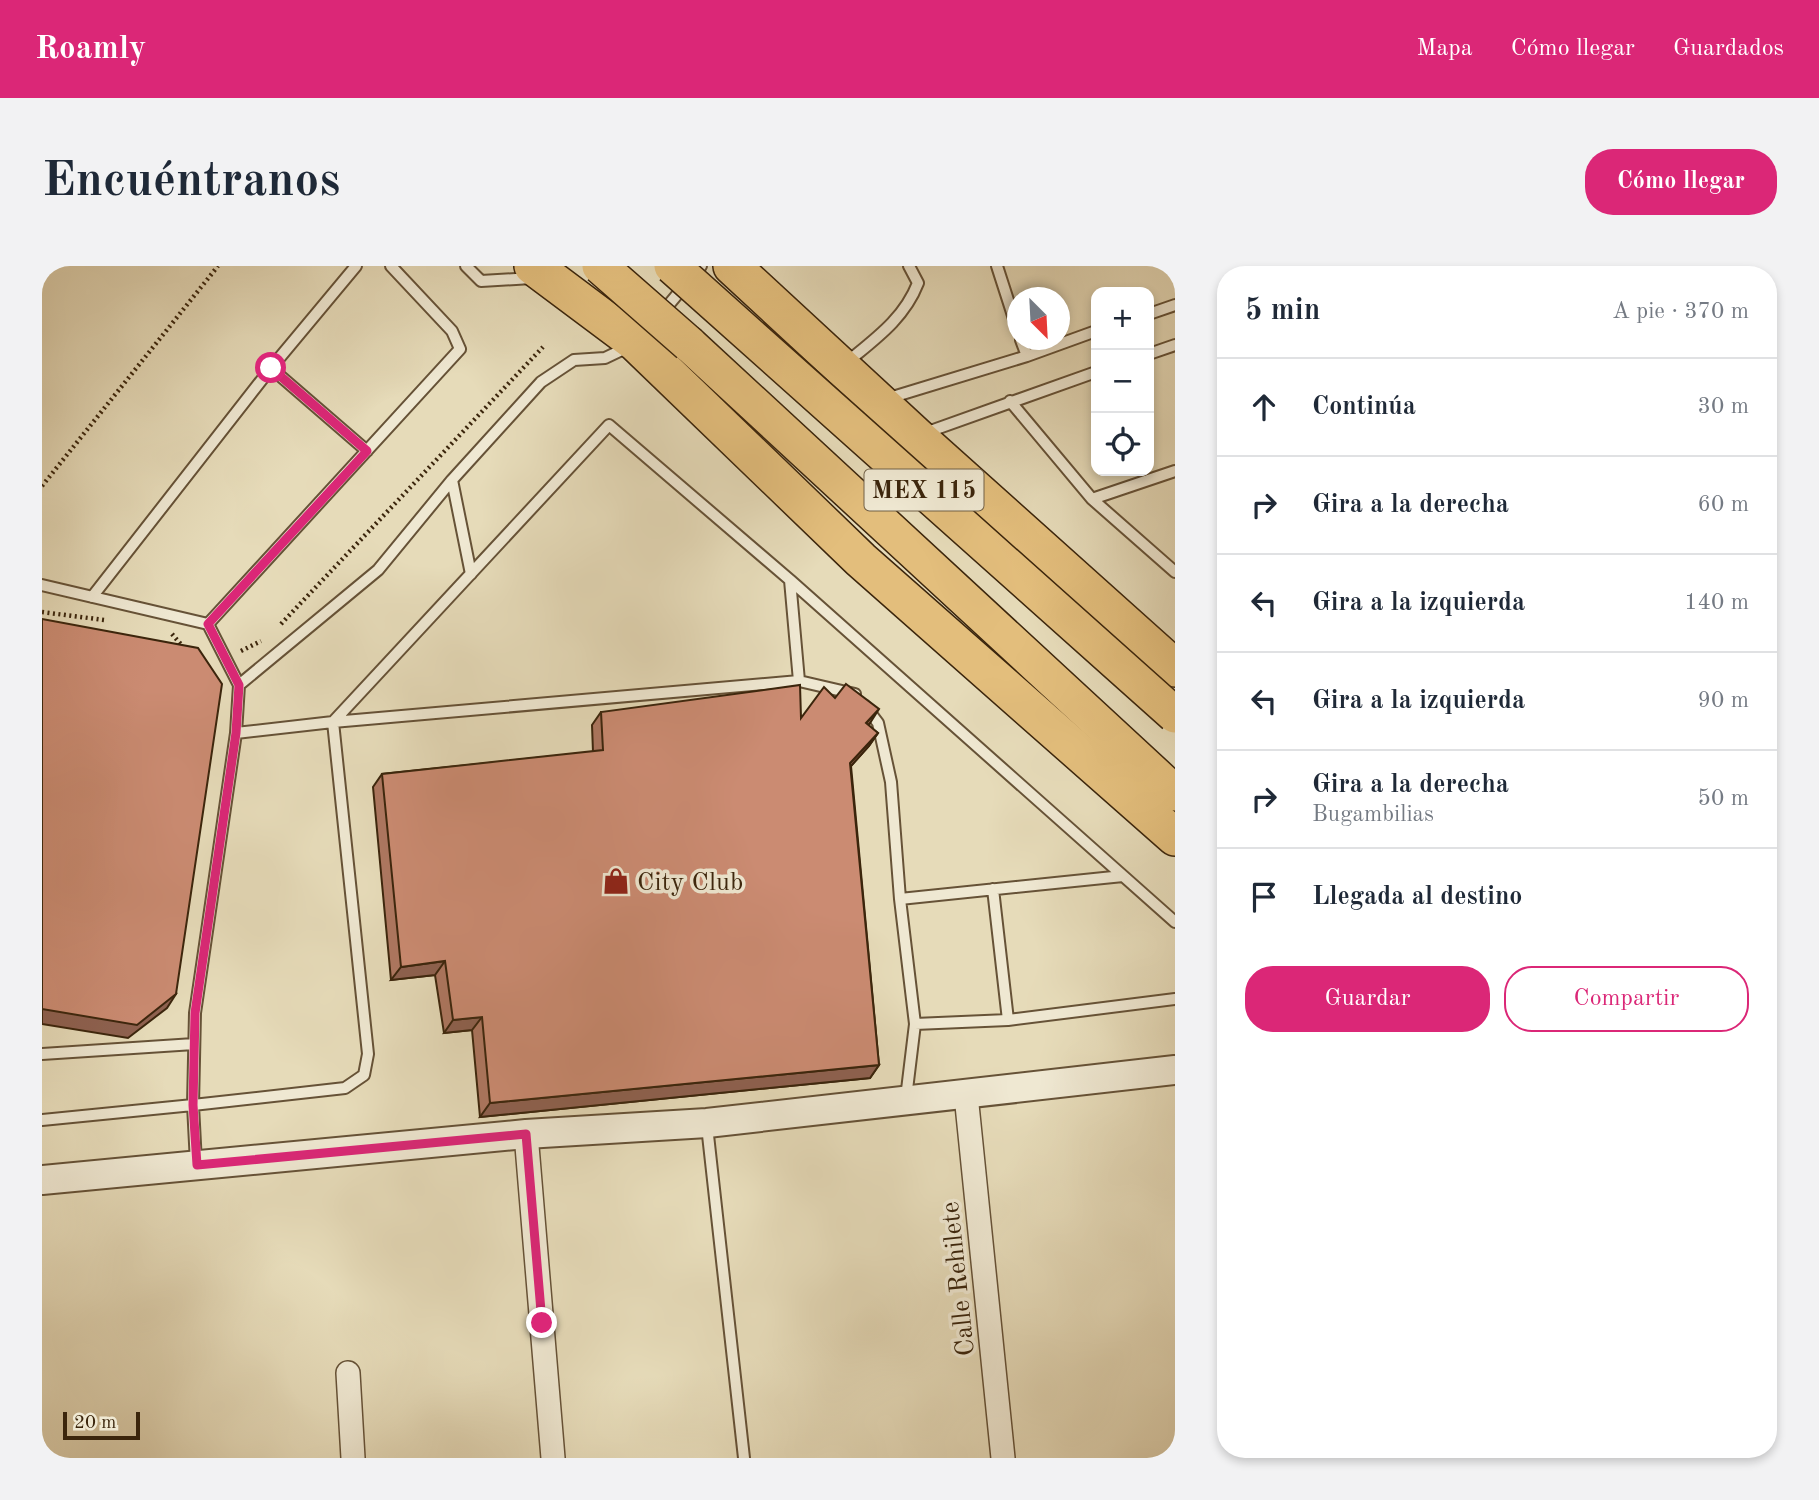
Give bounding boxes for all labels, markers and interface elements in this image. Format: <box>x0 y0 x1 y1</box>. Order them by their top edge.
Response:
text: Roamly <box>35 33 146 66</box>
text: Mapa <box>1416 37 1473 61</box>
text: Cómo llegar <box>1511 37 1635 61</box>
text: Guardados <box>1673 37 1784 61</box>
button: Cómo llegar <box>1585 149 1777 215</box>
text: Encuéntranos <box>42 158 340 207</box>
north arrow <box>1007 287 1070 350</box>
map controls <box>1091 287 1154 476</box>
button: + <box>1091 287 1154 350</box>
text: 5 min <box>1245 296 1320 326</box>
text: A pie · 370 m <box>1612 300 1749 323</box>
button: − <box>1091 350 1154 413</box>
route start <box>255 352 286 383</box>
icon: ahead <box>1245 388 1283 426</box>
text: Continúa <box>1312 394 1416 420</box>
text: 30 m <box>1698 395 1749 418</box>
button: locate <box>1091 413 1154 476</box>
road number: MEX 115 <box>864 470 984 510</box>
icon: right <box>1245 486 1283 524</box>
text: Gira a la derecha <box>1312 492 1509 518</box>
text: 60 m <box>1698 493 1749 516</box>
icon: left <box>1245 584 1283 622</box>
text: Gira a la izquierda <box>1312 590 1525 616</box>
text: 140 m <box>1684 591 1749 614</box>
icon: left <box>1245 682 1283 720</box>
text: Gira a la izquierda <box>1312 688 1525 714</box>
text: 90 m <box>1698 689 1749 712</box>
text: Gira a la derecha <box>1312 772 1509 798</box>
icon: right <box>1245 780 1283 818</box>
text: 50 m <box>1698 787 1749 810</box>
text: Bugambilias <box>1312 803 1434 826</box>
shop icon: City Club <box>601 866 631 896</box>
place label: City Club <box>637 870 743 896</box>
icon: arrive <box>1245 878 1283 916</box>
text: Llegada al destino <box>1312 884 1522 910</box>
button: Guardar <box>1245 966 1490 1032</box>
button: Compartir <box>1504 966 1749 1032</box>
street label: Calle Rehilete <box>938 1200 980 1357</box>
route end <box>526 1307 557 1338</box>
scale bar <box>63 1409 140 1441</box>
text: 20 m <box>74 1414 116 1433</box>

